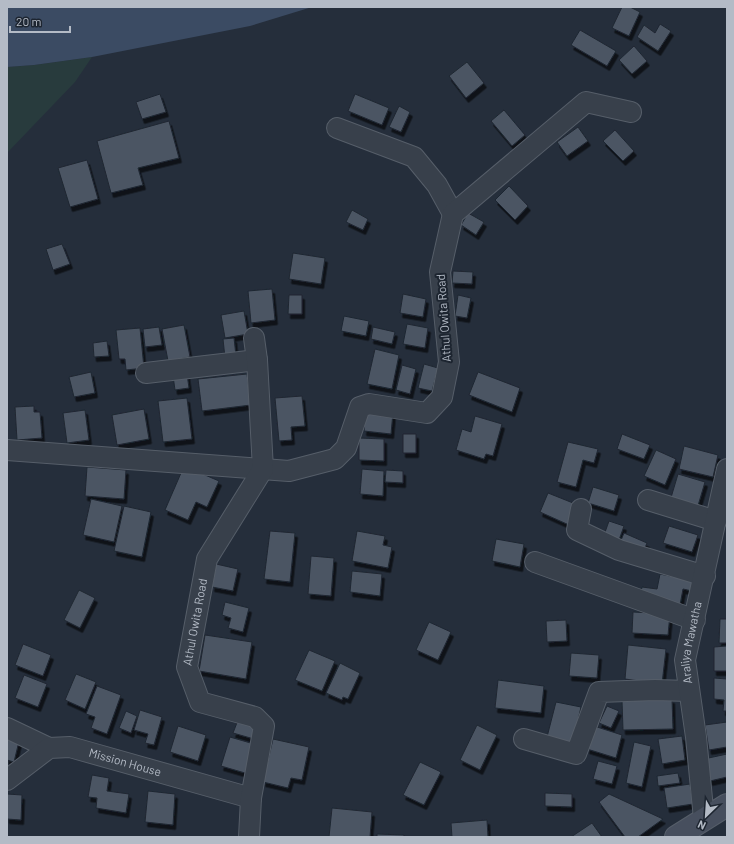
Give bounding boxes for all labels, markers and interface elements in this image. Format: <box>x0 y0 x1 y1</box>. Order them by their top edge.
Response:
scale bar <box>10 8 70 34</box>
text: 20 m <box>16 14 42 28</box>
street label: Athul Owita Road <box>433 274 453 363</box>
street label: Athul Owita Road <box>179 577 209 667</box>
street label: Araliya Mawatha <box>677 600 704 685</box>
street label: Mission House <box>88 745 163 778</box>
north arrow <box>686 796 726 836</box>
text: N <box>695 818 708 833</box>

